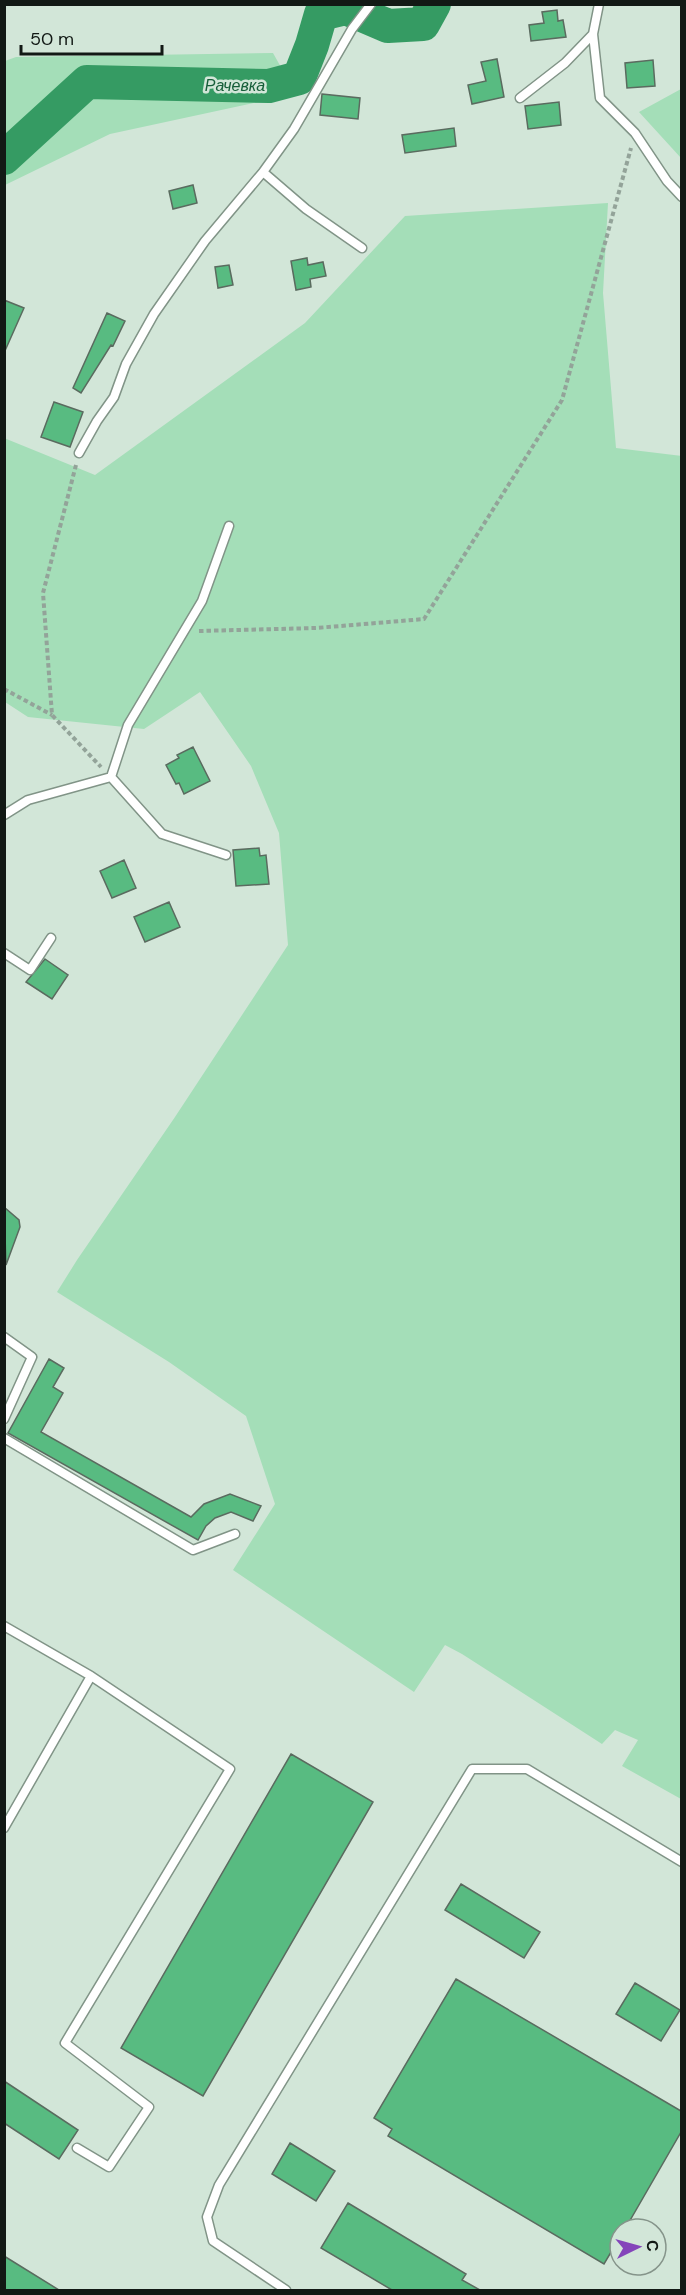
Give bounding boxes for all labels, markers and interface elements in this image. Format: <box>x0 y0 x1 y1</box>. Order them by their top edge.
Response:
scale bar <box>21 18 162 56</box>
text: 50 m <box>30 27 74 51</box>
water label: Рачевка <box>205 75 265 96</box>
north arrow <box>608 2217 668 2277</box>
text: С <box>641 2239 663 2253</box>

